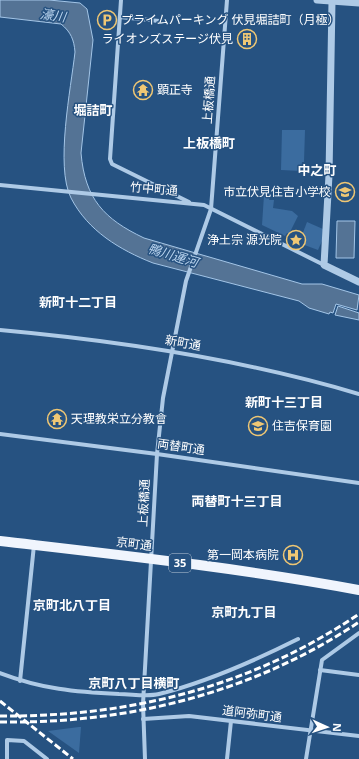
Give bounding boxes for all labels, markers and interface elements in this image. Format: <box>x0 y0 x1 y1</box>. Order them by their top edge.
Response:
water label: 濠川 <box>39 4 69 26</box>
parking icon: プライムパーキング 伏見堀詰町（月極） <box>96 9 118 31</box>
place label: プライムパーキング 伏見堀詰町（月極） <box>121 11 340 28</box>
building icon: ライオンズステージ伏見 <box>236 28 258 50</box>
place label: ライオンズステージ伏見 <box>101 30 233 47</box>
street label: 上板橋通 <box>198 75 219 125</box>
temple icon: 顕正寺 <box>132 79 154 101</box>
place label: 顕正寺 <box>157 81 193 98</box>
district label: 堀詰町 <box>73 101 113 119</box>
district label: 上板橋町 <box>183 134 235 152</box>
district label: 中之町 <box>297 161 337 179</box>
street label: 竹中町通 <box>129 178 179 199</box>
school or university icon: 市立伏見住吉小学校 <box>334 181 356 203</box>
place label: 市立伏見住吉小学校 <box>223 183 331 200</box>
place icon: 浄土宗 源光院 <box>285 229 307 251</box>
place label: 浄土宗 源光院 <box>207 231 282 248</box>
water label: 鴨川運河 <box>145 239 203 272</box>
district label: 新町十二丁目 <box>39 293 117 311</box>
street label: 新町通 <box>164 331 202 354</box>
district label: 新町十三丁目 <box>245 393 323 411</box>
temple icon: 天理教栄立分教會 <box>46 408 68 430</box>
place label: 天理教栄立分教會 <box>71 410 167 427</box>
school or university icon: 住吉保育園 <box>247 415 269 437</box>
place label: 住吉保育園 <box>272 417 332 434</box>
street label: 両替町通 <box>156 435 206 458</box>
street label: 上板橋通 <box>134 479 153 527</box>
district label: 両替町十三丁目 <box>191 492 283 510</box>
street label: 京町通 <box>115 533 153 554</box>
hospital icon: 第一岡本病院 <box>282 544 304 566</box>
place label: 第一岡本病院 <box>207 546 279 563</box>
road number: 35 <box>169 554 191 572</box>
district label: 京町北八丁目 <box>33 596 111 614</box>
district label: 京町九丁目 <box>211 603 277 621</box>
district label: 京町八丁目横町 <box>88 674 180 692</box>
street label: 道阿弥町通 <box>221 701 283 726</box>
north arrow <box>307 707 347 747</box>
text: N <box>330 723 345 732</box>

